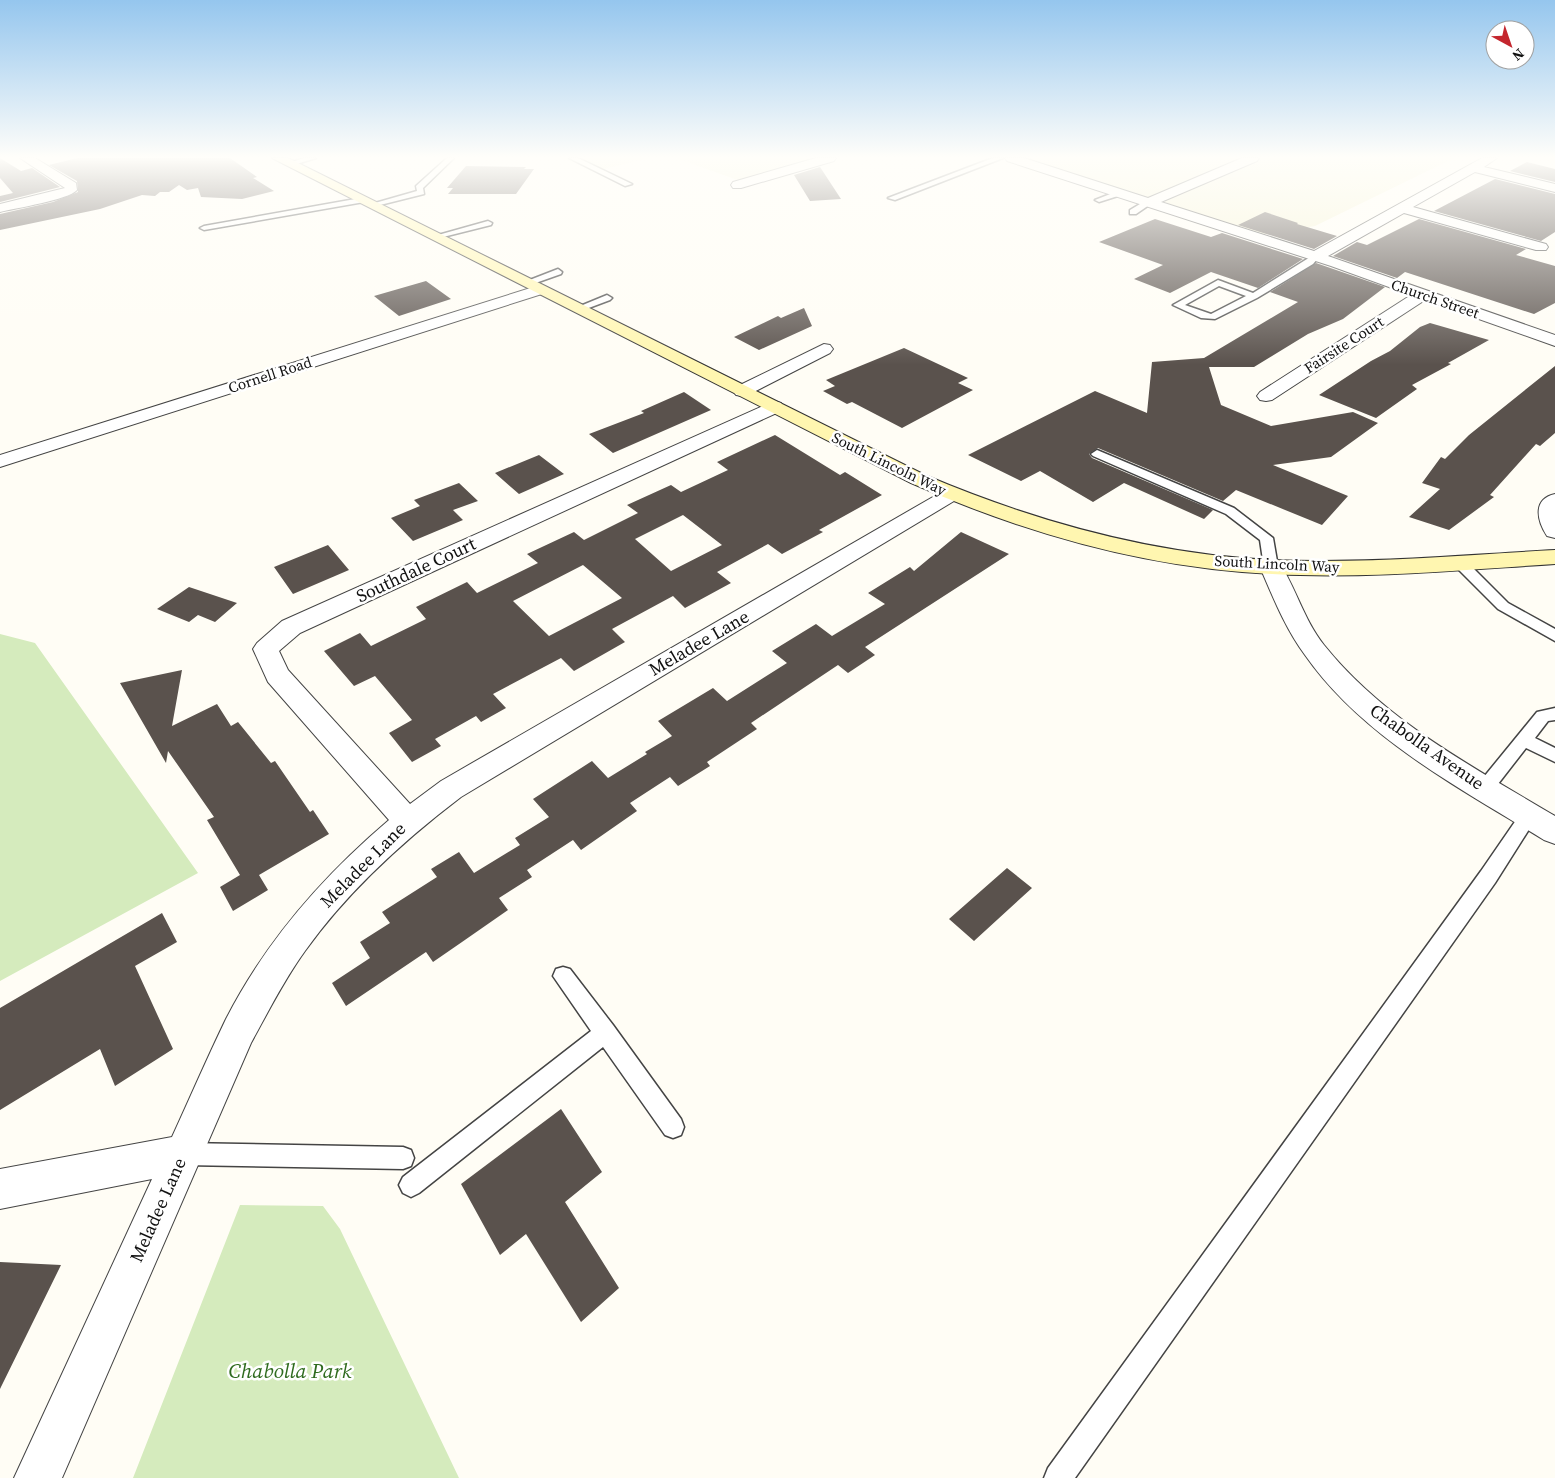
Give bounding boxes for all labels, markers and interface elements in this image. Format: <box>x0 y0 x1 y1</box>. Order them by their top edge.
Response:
north arrow <box>1485 20 1535 70</box>
text: N <box>1508 44 1529 66</box>
street label: Church Street <box>1388 274 1482 323</box>
street label: Fairsite Court <box>1300 311 1388 378</box>
street label: Cornell Road <box>225 351 315 398</box>
street label: South Lincoln Way <box>828 427 950 501</box>
street label: Southdale Court <box>352 531 480 608</box>
street label: South Lincoln Way <box>1214 550 1340 577</box>
street label: Meladee Lane <box>644 604 753 681</box>
street label: Chabolla Avenue <box>1365 698 1490 795</box>
street label: Meladee Lane <box>314 816 411 913</box>
street label: Meladee Lane <box>123 1154 192 1266</box>
park label: Chabolla Park <box>228 1356 352 1385</box>

